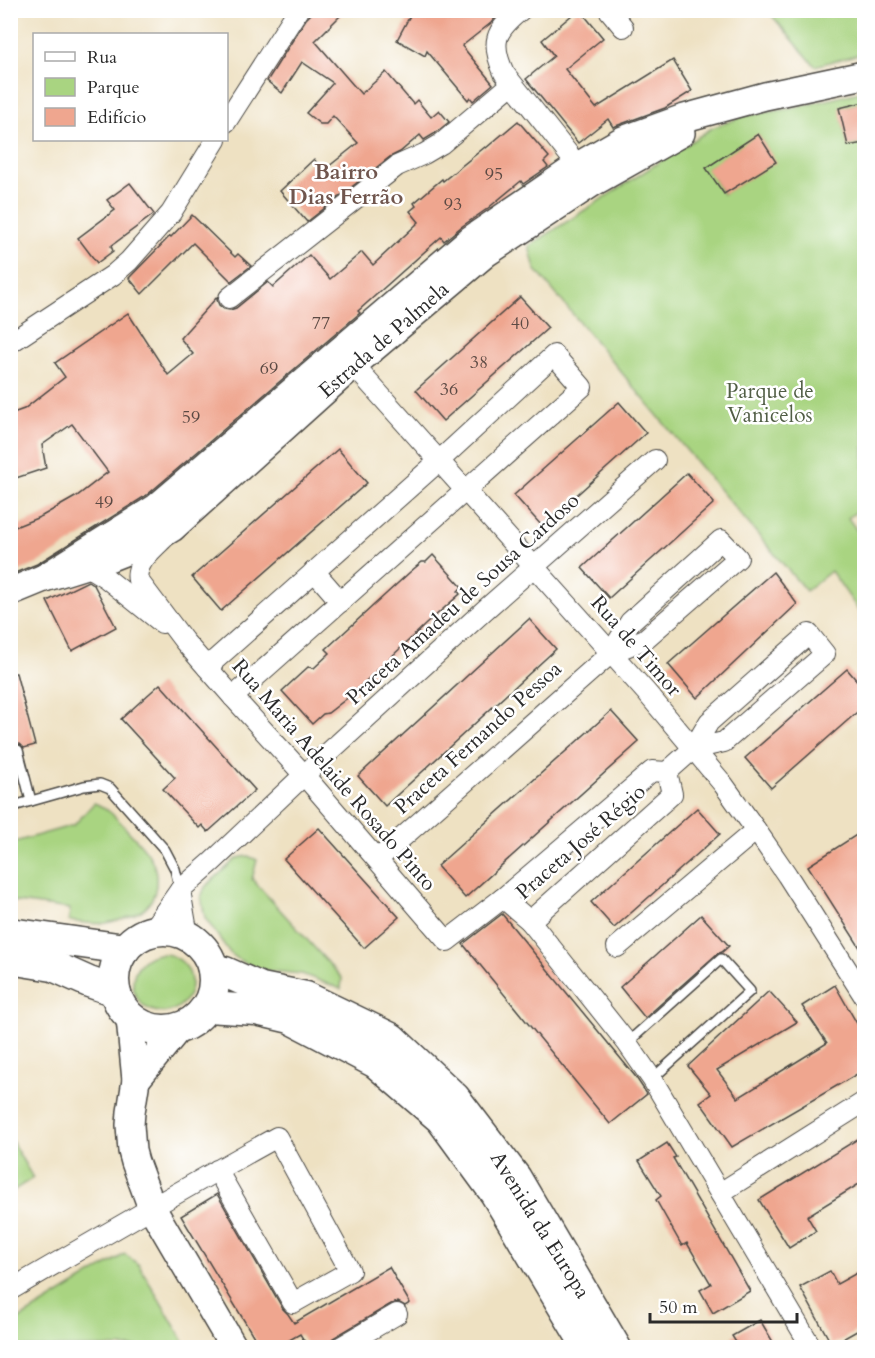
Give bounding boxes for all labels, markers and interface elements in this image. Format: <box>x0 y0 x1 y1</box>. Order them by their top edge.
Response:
legend <box>33 33 228 141</box>
text: Rua <box>87 45 117 70</box>
text: Parque <box>87 75 140 100</box>
text: Edifício <box>87 105 147 130</box>
district label: Bairro Dias Ferrão <box>289 157 403 212</box>
house number: 95 <box>485 162 503 187</box>
house number: 93 <box>444 192 462 217</box>
street label: Estrada de Palmela <box>313 275 455 405</box>
house number: 77 <box>312 311 330 336</box>
house number: 40 <box>511 311 529 336</box>
house number: 38 <box>470 350 488 375</box>
house number: 69 <box>260 356 278 381</box>
house number: 36 <box>440 377 458 402</box>
park label: Parque de Vanicelos <box>726 377 814 430</box>
house number: 59 <box>182 405 200 430</box>
street label: Praceta Amadeu de Sousa Cardoso <box>340 486 586 712</box>
house number: 49 <box>95 490 113 515</box>
street label: Rua de Timor <box>584 589 688 703</box>
street label: Rua Maria Adelaide Rosado Pinto <box>225 653 443 897</box>
street label: Praceta Fernando Pessoa <box>388 655 568 821</box>
street label: Praceta José Régio <box>510 777 652 907</box>
street label: Avenida da Europa <box>483 1146 597 1304</box>
scale bar <box>650 1286 797 1324</box>
text: 50 m <box>659 1295 698 1320</box>

